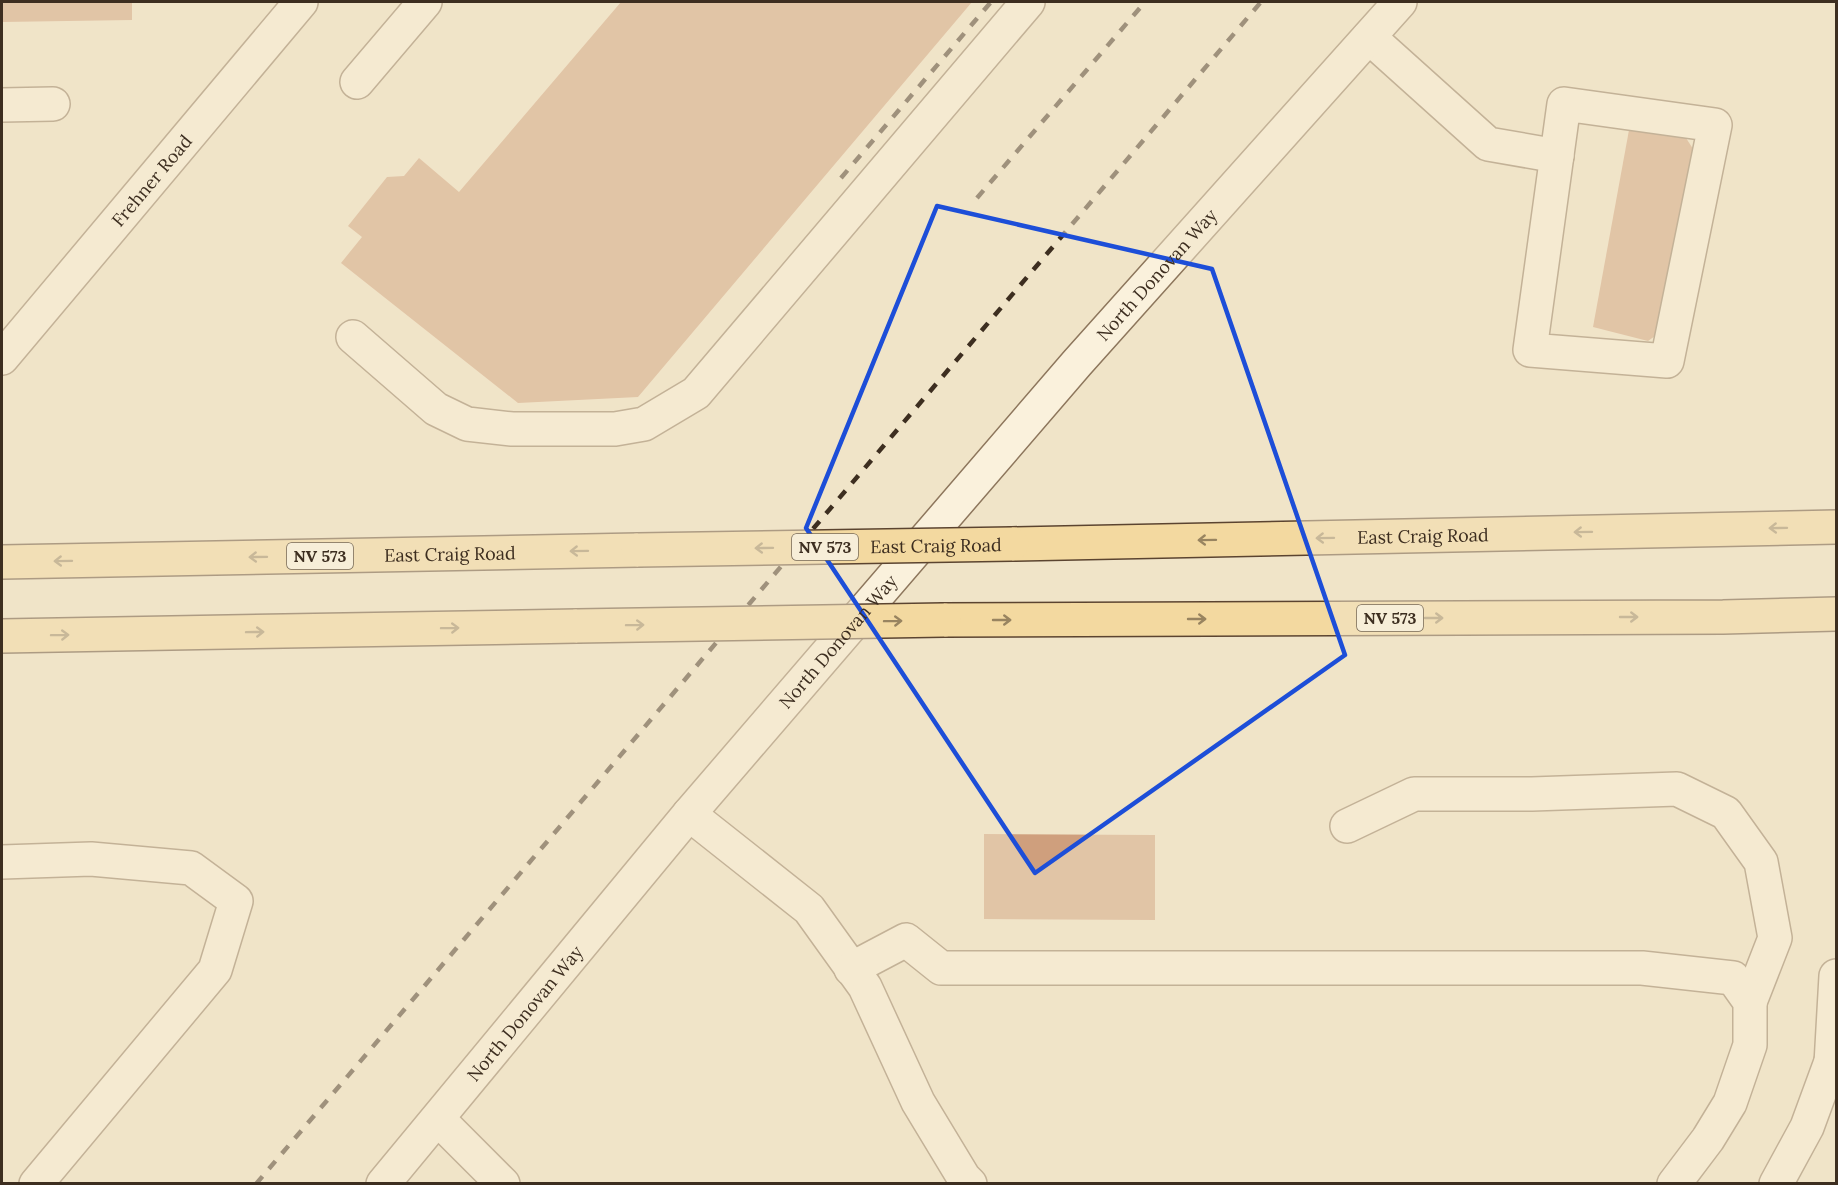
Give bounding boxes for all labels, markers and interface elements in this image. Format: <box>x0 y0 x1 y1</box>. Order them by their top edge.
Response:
street label: Frehner Road <box>106 130 196 231</box>
street label: North Donovan Way <box>1091 203 1222 345</box>
one-way arrow <box>1769 522 1789 534</box>
street label: East Craig Road <box>1357 523 1489 548</box>
one-way arrow <box>1574 526 1594 538</box>
one-way arrow <box>1316 532 1336 544</box>
street label: East Craig Road <box>870 533 1002 558</box>
road number: NV 573 <box>792 534 858 560</box>
one-way arrow <box>1197 535 1217 546</box>
street label: East Craig Road <box>384 541 516 566</box>
one-way arrow <box>755 542 775 554</box>
road number: NV 573 <box>287 543 353 569</box>
one-way arrow <box>570 545 590 557</box>
one-way arrow <box>249 552 269 563</box>
one-way arrow <box>54 555 74 567</box>
street label: North Donovan Way <box>774 569 902 713</box>
road number: NV 573 <box>1357 605 1423 631</box>
one-way arrow <box>1619 611 1639 623</box>
one-way arrow <box>1424 612 1444 624</box>
one-way arrow <box>1187 613 1207 625</box>
one-way arrow <box>992 614 1012 626</box>
one-way arrow <box>883 615 903 627</box>
one-way arrow <box>625 619 645 631</box>
one-way arrow <box>439 622 459 634</box>
one-way arrow <box>244 626 264 638</box>
one-way arrow <box>49 630 69 641</box>
street label: North Donovan Way <box>462 940 588 1086</box>

